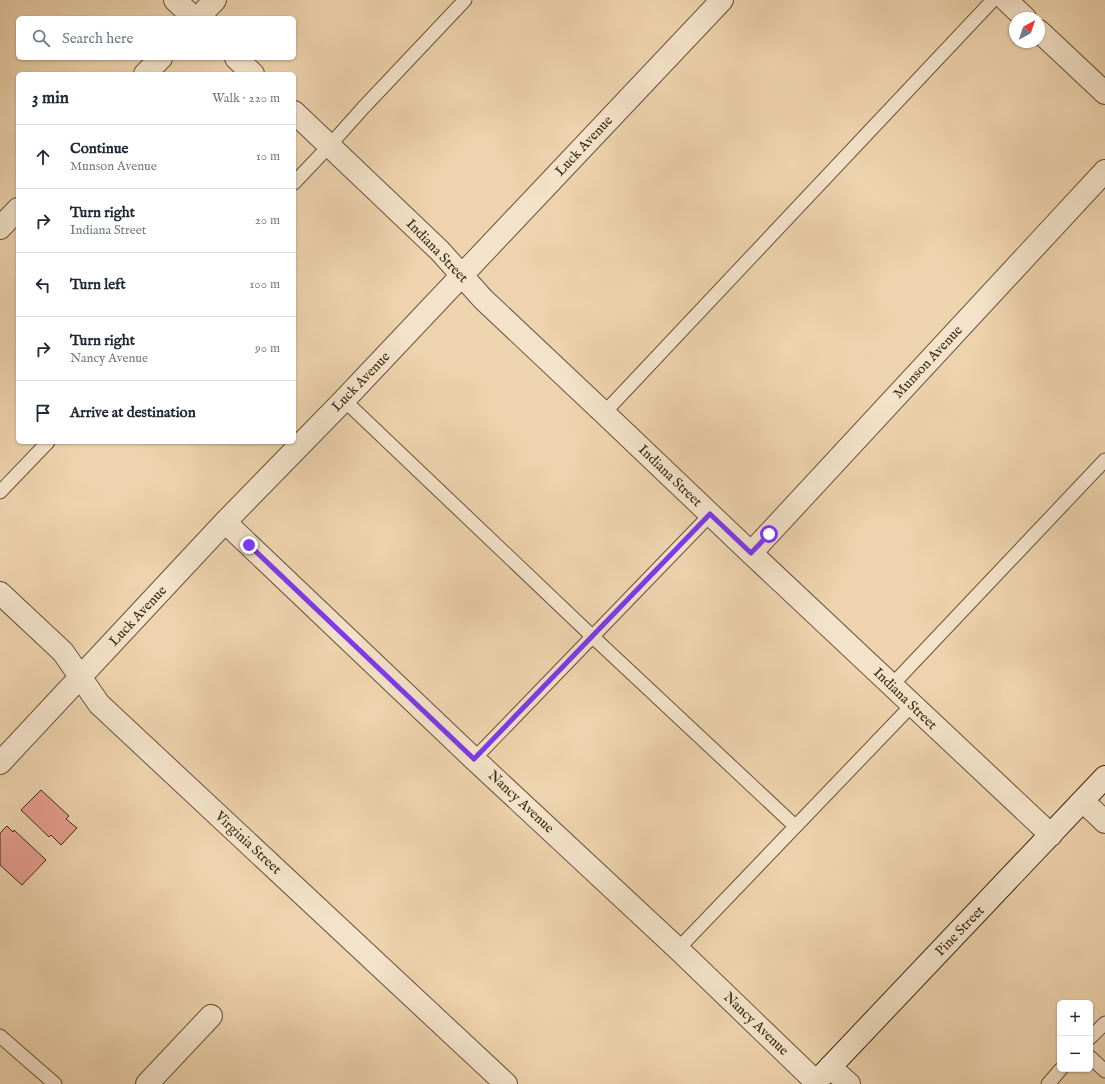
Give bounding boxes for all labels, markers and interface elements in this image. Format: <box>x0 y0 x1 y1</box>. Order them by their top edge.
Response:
north arrow <box>1009 12 1045 48</box>
search box <box>16 16 296 60</box>
icon: search <box>30 27 52 49</box>
text: Search here <box>62 29 133 48</box>
text: 3 min <box>32 88 69 109</box>
text: Walk · 220 m <box>212 90 280 107</box>
street label: Luck Avenue <box>551 111 617 180</box>
text: Continue <box>70 139 128 158</box>
icon: ahead <box>32 146 54 168</box>
text: 10 m <box>256 148 280 165</box>
text: Munson Avenue <box>70 158 157 175</box>
text: Turn right <box>70 203 135 222</box>
icon: right <box>32 210 54 232</box>
text: 20 m <box>255 212 280 229</box>
street label: Indiana Street <box>402 215 472 287</box>
text: Indiana Street <box>70 222 146 239</box>
icon: left <box>32 274 54 296</box>
text: Turn left <box>70 275 126 294</box>
text: 100 m <box>250 276 280 293</box>
street label: Munson Avenue <box>890 321 967 402</box>
text: Turn right <box>70 331 135 350</box>
icon: right <box>32 338 54 360</box>
text: 90 m <box>255 340 280 357</box>
street label: Luck Avenue <box>328 348 394 416</box>
text: Nancy Avenue <box>70 350 148 367</box>
icon: arrive <box>32 402 54 424</box>
text: Arrive at destination <box>70 403 196 422</box>
street label: Indiana Street <box>634 441 706 511</box>
route start <box>760 525 778 543</box>
route end <box>240 536 258 554</box>
street label: Luck Avenue <box>105 581 171 650</box>
street label: Indiana Street <box>869 664 941 734</box>
street label: Nancy Avenue <box>484 767 558 838</box>
street label: Virginia Street <box>210 807 285 879</box>
street label: Pine Street <box>931 902 989 960</box>
street label: Nancy Avenue <box>720 988 793 1060</box>
map controls <box>1057 1000 1093 1072</box>
button: + <box>1057 1000 1093 1036</box>
button: − <box>1057 1036 1093 1072</box>

